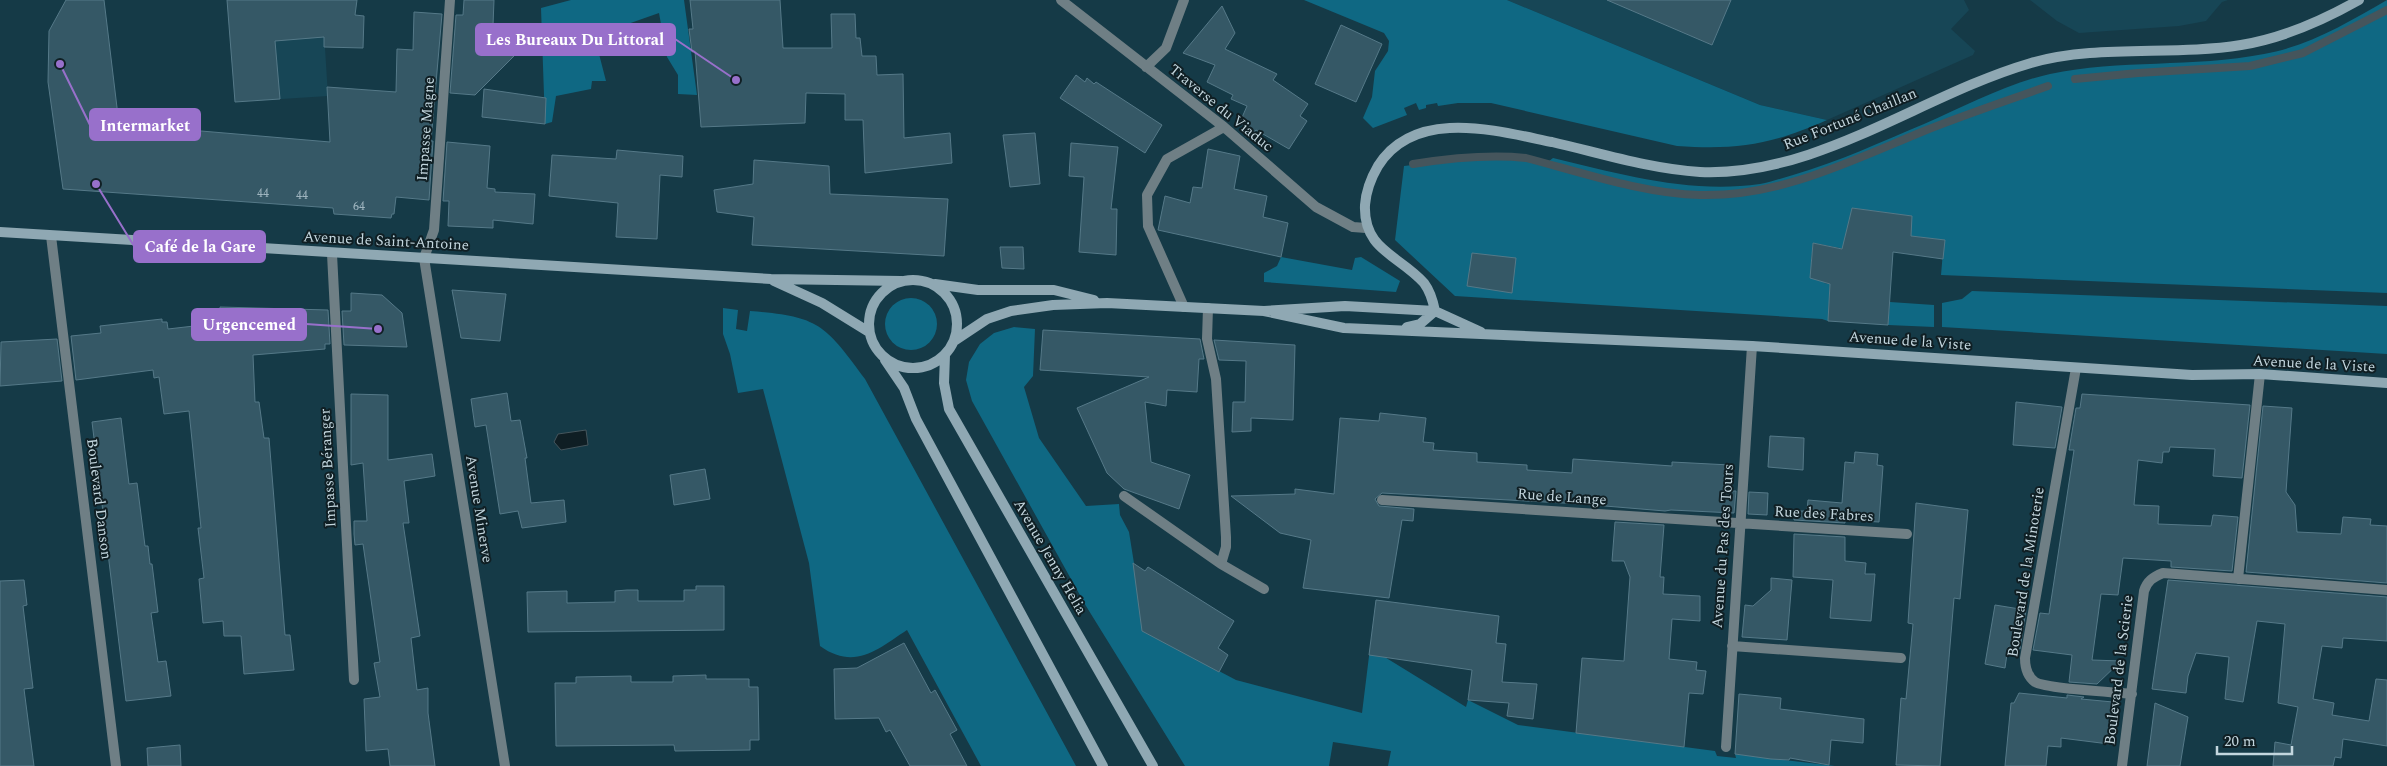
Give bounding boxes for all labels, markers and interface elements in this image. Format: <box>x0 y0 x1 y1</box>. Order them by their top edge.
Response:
callout: Les Bureaux Du Littoral <box>476 24 675 55</box>
text: Les Bureaux Du Littoral <box>486 28 664 52</box>
street label: Traverse du Viaduc <box>1164 59 1278 157</box>
street label: Impasse Magne <box>411 76 441 182</box>
street label: Rue Fortuné Chaillan <box>1780 82 1920 156</box>
callout: Intermarket <box>90 109 200 140</box>
text: Intermarket <box>100 114 190 138</box>
house number: 44 <box>257 184 269 203</box>
house number: 44 <box>296 186 308 205</box>
house number: 64 <box>353 197 365 216</box>
street label: Avenue de Saint-Antoine <box>303 225 469 257</box>
callout: Café de la Gare <box>134 231 265 262</box>
text: Café de la Gare <box>144 235 256 259</box>
callout: Urgencemed <box>192 309 306 340</box>
text: Urgencemed <box>202 313 296 337</box>
street label: Avenue de la Viste <box>1848 325 1972 357</box>
street label: Avenue de la Viste <box>2252 349 2376 379</box>
street label: Impasse Béranger <box>313 408 343 528</box>
street label: Boulevard Danson <box>80 437 118 561</box>
street label: Avenue Minerve <box>459 453 499 565</box>
street label: Avenue du Pas des Tours <box>1706 463 1740 629</box>
street label: Rue de Lange <box>1517 482 1607 512</box>
street label: Boulevard de la Minoterie <box>2001 485 2051 659</box>
street label: Avenue Jenny Helia <box>1007 495 1093 620</box>
street label: Rue des Fabres <box>1774 500 1874 528</box>
street label: Boulevard de la Scierie <box>2098 594 2140 746</box>
scale bar <box>2217 724 2292 756</box>
text: 20 m <box>2224 730 2256 753</box>

